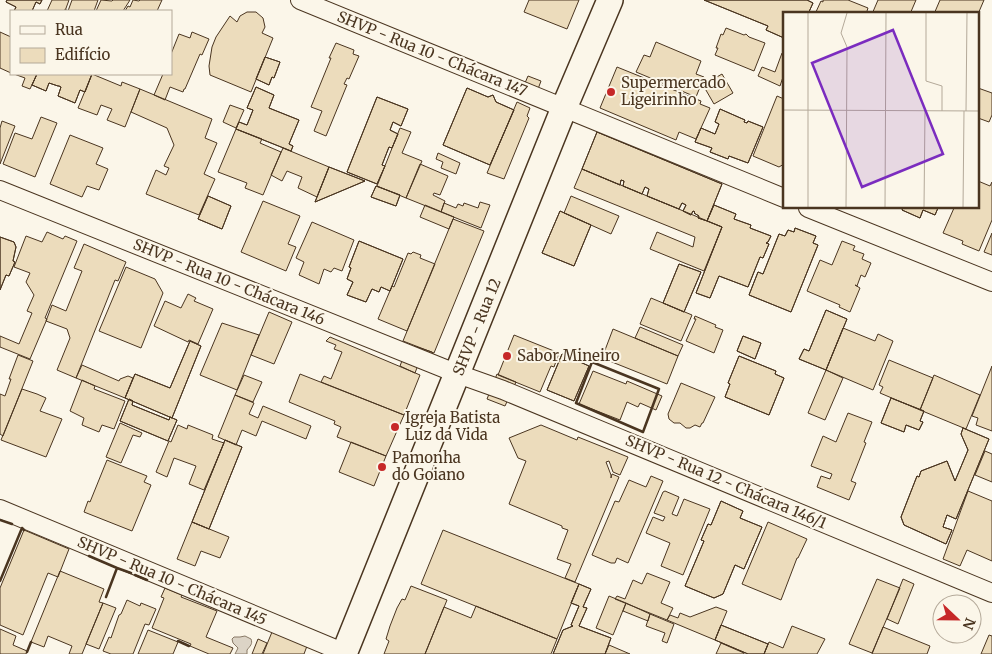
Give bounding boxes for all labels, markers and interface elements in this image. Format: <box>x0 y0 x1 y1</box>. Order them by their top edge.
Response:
street label: SHVP - Rua 10 - Chácara 147 <box>334 7 530 101</box>
legend <box>10 10 172 75</box>
inset map <box>783 12 980 209</box>
text: Rua <box>55 20 83 39</box>
text: Edifício <box>55 45 111 64</box>
place label: Supermercado Ligeirinho <box>621 73 726 109</box>
marker: Supermercado Ligeirinho <box>605 86 617 98</box>
street label: SHVP - Rua 10 - Chácara 146 <box>131 234 328 329</box>
street label: SHVP - Rua 12 <box>448 275 505 378</box>
place label: Sabor Mineiro <box>517 346 620 365</box>
marker: Sabor Mineiro <box>501 350 513 362</box>
place label: Igreja Batista Luz da Vida <box>405 408 500 444</box>
marker: Igreja Batista Luz da Vida <box>389 421 401 433</box>
street label: SHVP - Rua 12 - Chácara 146/1 <box>623 430 830 533</box>
place label: Pamonha do Goiano <box>392 448 465 484</box>
marker: Pamonha do Goiano <box>376 461 388 473</box>
street label: SHVP - Rua 10 - Chácara 145 <box>75 532 270 629</box>
north arrow <box>932 594 982 644</box>
text: N <box>959 615 979 632</box>

